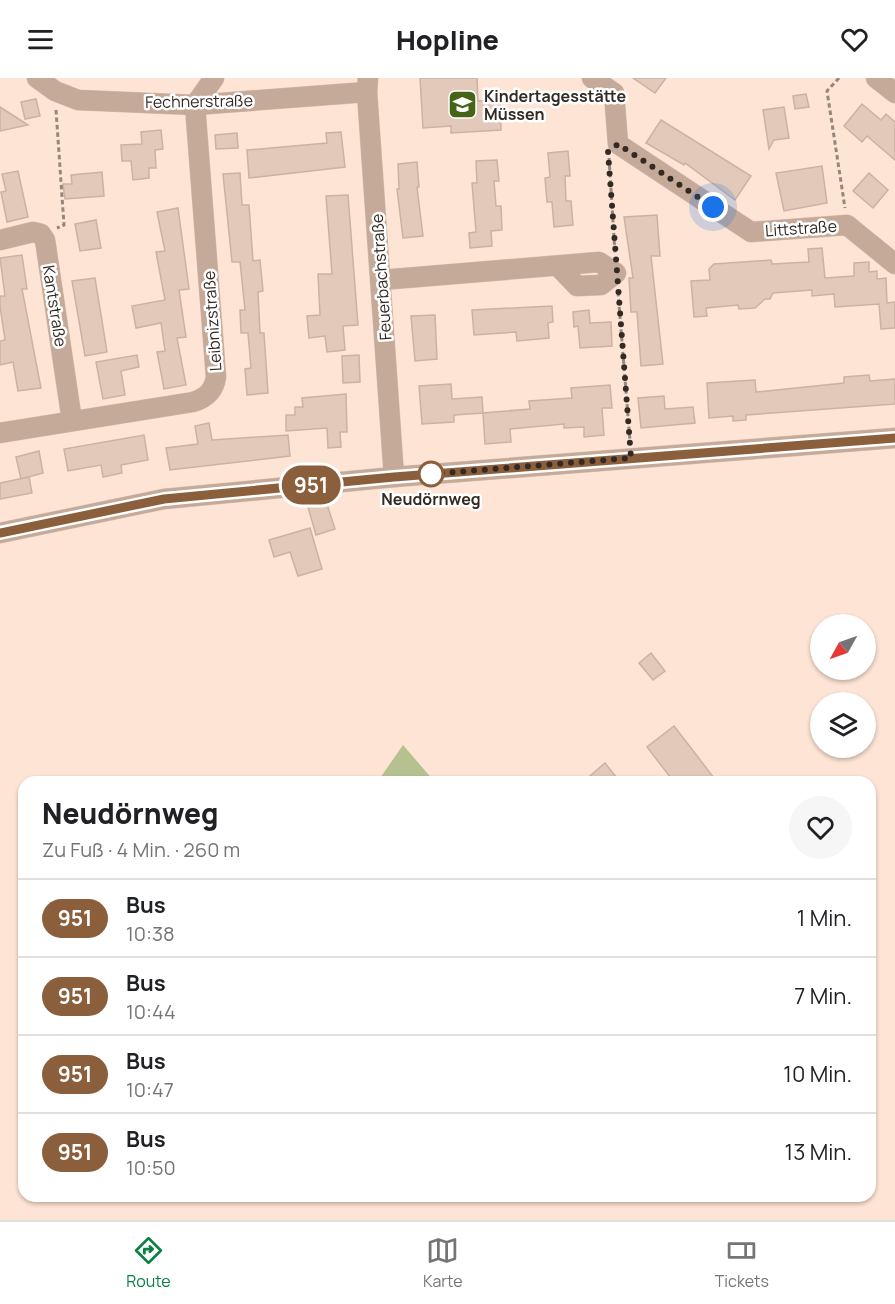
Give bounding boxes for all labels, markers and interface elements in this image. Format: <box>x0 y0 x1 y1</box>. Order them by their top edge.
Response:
text: Hopline <box>396 21 499 58</box>
icon: menu <box>24 23 57 56</box>
icon: heart <box>838 23 871 56</box>
place label: Kindertagesstätte Müssen <box>484 85 627 125</box>
street label: Fechnerstraße <box>145 89 253 113</box>
school or university icon: Kindertagesstätte Müssen <box>447 89 479 121</box>
your location <box>698 192 728 222</box>
street label: Feuerbachstraße <box>366 213 396 341</box>
street label: Littstraße <box>764 215 838 241</box>
street label: Kantstraße <box>38 264 72 348</box>
street label: Leibnizstraße <box>198 270 226 372</box>
marker: Neudörnweg <box>418 461 444 487</box>
line badge: 951 <box>276 466 346 504</box>
text: 951 <box>294 471 328 499</box>
place label: Neudörnweg <box>381 488 481 510</box>
north arrow <box>810 614 876 680</box>
map controls <box>810 614 876 758</box>
button: layers <box>810 692 876 758</box>
text: Neudörnweg <box>42 794 218 832</box>
button: heart <box>789 796 852 859</box>
text: Zu Fuß · 4 Min. · 260 m <box>42 836 240 863</box>
text: Bus <box>126 890 166 920</box>
text: 1 Min. <box>797 903 852 933</box>
text: 951 <box>58 904 92 932</box>
text: 10:38 <box>126 920 175 947</box>
text: Bus <box>126 968 166 998</box>
text: 7 Min. <box>794 981 852 1011</box>
text: 951 <box>58 982 92 1010</box>
text: 10:44 <box>126 998 176 1025</box>
text: Bus <box>126 1046 166 1076</box>
text: 10 Min. <box>783 1059 852 1089</box>
text: 951 <box>58 1060 92 1088</box>
text: 10:47 <box>126 1076 174 1103</box>
text: Bus <box>126 1124 166 1154</box>
text: 13 Min. <box>785 1137 852 1167</box>
text: 951 <box>58 1138 92 1166</box>
text: 10:50 <box>126 1154 176 1181</box>
tab: Route <box>126 1234 171 1292</box>
tab: Karte <box>423 1234 462 1292</box>
tab: Tickets <box>715 1234 769 1292</box>

